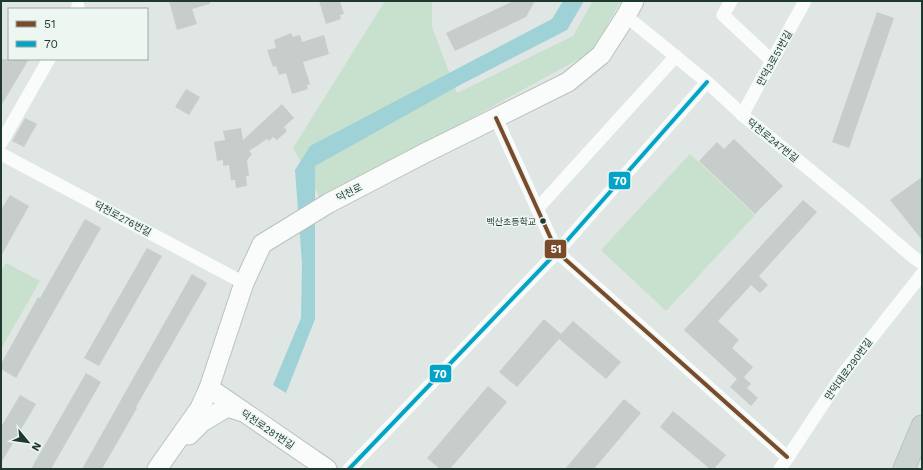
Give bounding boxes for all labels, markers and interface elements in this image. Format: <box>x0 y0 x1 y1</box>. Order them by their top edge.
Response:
legend <box>8 8 148 60</box>
text: 51 <box>44 17 56 31</box>
street label: 만덕3로51번길 <box>755 29 794 88</box>
text: 70 <box>44 37 58 51</box>
street label: 덕천로247번길 <box>745 116 801 164</box>
line badge: 70 <box>608 171 631 190</box>
text: 70 <box>613 175 627 188</box>
street label: 덕천로 <box>334 181 364 204</box>
street label: 덕천로276번길 <box>92 199 153 238</box>
place label: 백산초등학교 <box>486 216 536 227</box>
marker: 백산초등학교 <box>538 216 548 226</box>
line badge: 51 <box>544 239 567 259</box>
text: 51 <box>550 243 562 256</box>
street label: 만덕대로290번길 <box>822 336 874 402</box>
line badge: 70 <box>429 364 452 383</box>
text: 70 <box>433 368 447 381</box>
street label: 덕천로281번길 <box>239 408 296 451</box>
north arrow <box>8 422 48 462</box>
text: N <box>29 440 44 453</box>

